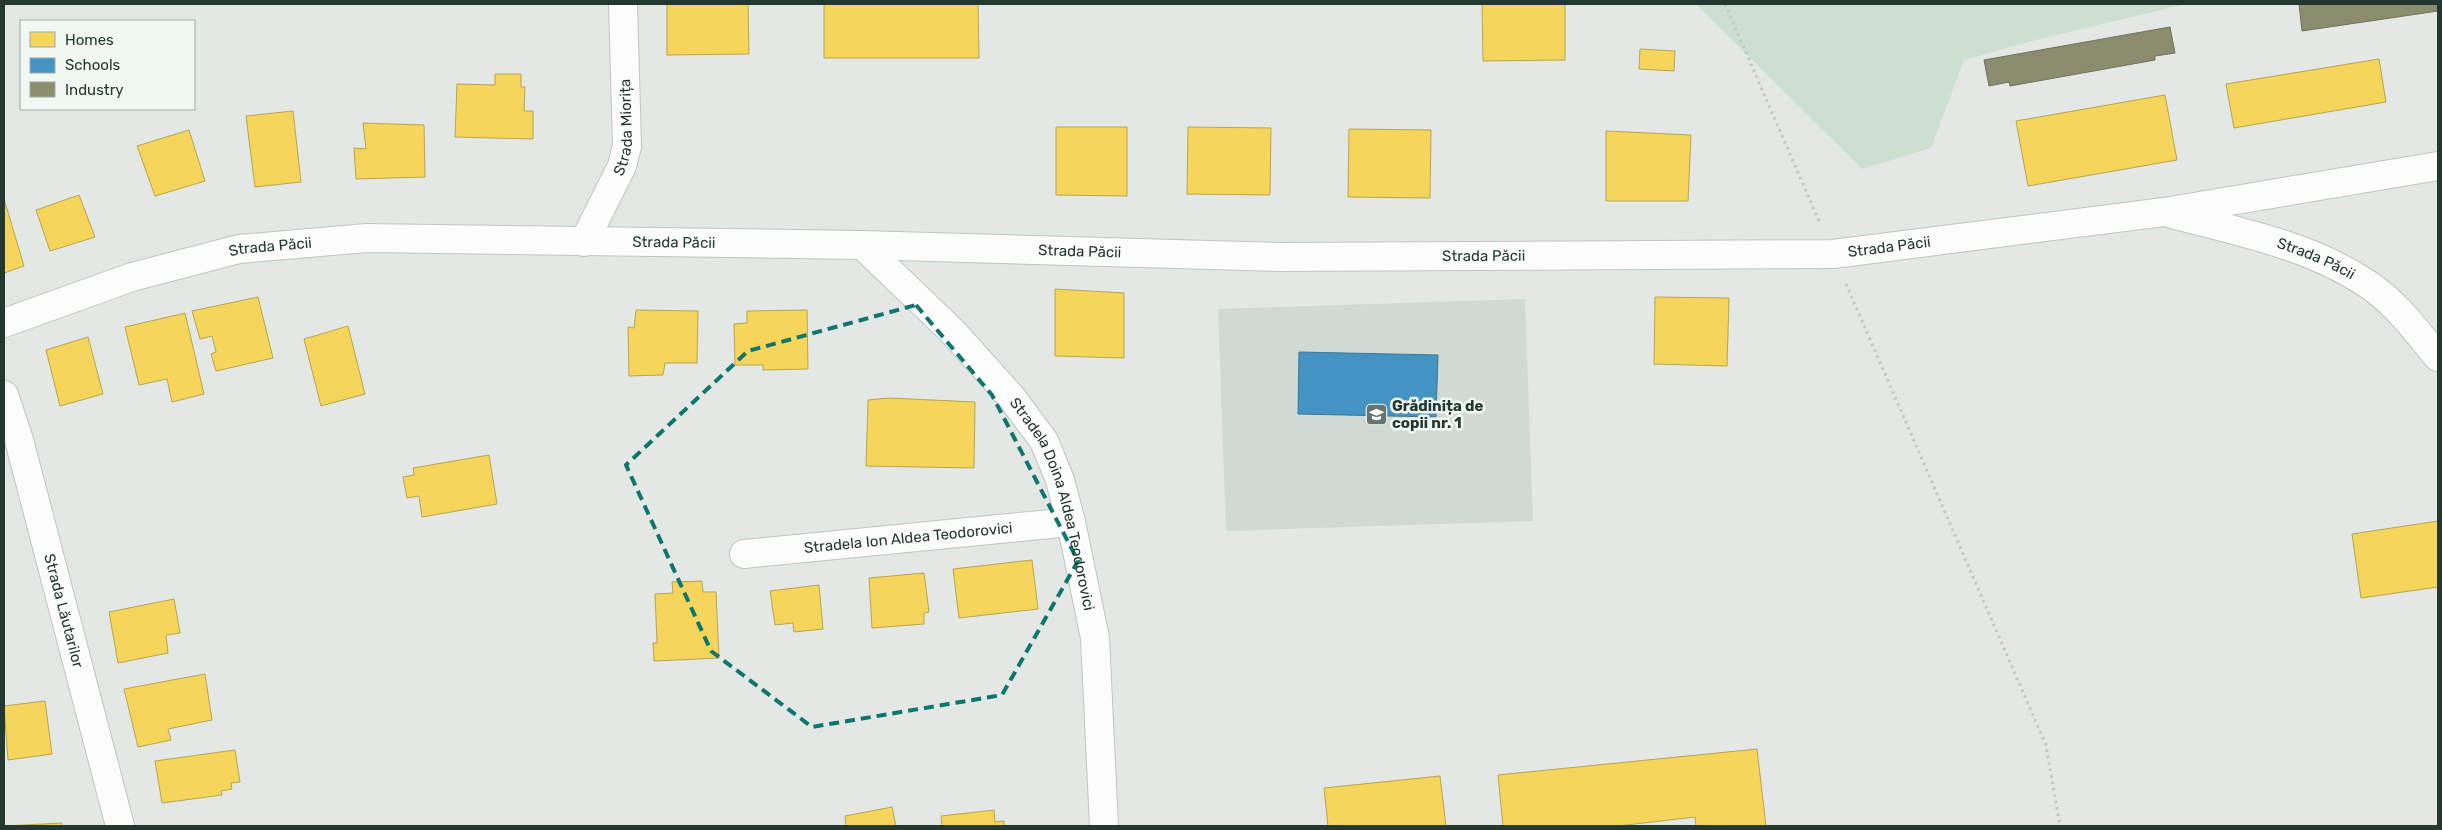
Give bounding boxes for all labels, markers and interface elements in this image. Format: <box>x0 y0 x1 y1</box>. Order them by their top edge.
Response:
legend <box>20 20 195 110</box>
text: Homes <box>65 31 114 49</box>
text: Schools <box>65 56 121 74</box>
street label: Strada Miorița <box>610 79 636 179</box>
text: Industry <box>65 81 124 99</box>
street label: Strada Păcii <box>632 233 716 252</box>
street label: Strada Păcii <box>1847 233 1932 261</box>
street label: Strada Păcii <box>227 234 313 260</box>
street label: Strada Păcii <box>2275 234 2358 283</box>
street label: Strada Păcii <box>1038 241 1122 261</box>
street label: Strada Păcii <box>1442 247 1525 265</box>
street label: Stradela Doina Aldea Teodorovici <box>1006 394 1098 612</box>
place label: Grădinița de copii nr. 1 <box>1392 397 1484 432</box>
school or university icon: Grădinița de copii nr. 1 <box>1364 403 1388 427</box>
street label: Stradela Ion Aldea Teodorovici <box>803 519 1013 557</box>
street label: Strada Lăutarilor <box>40 552 87 670</box>

